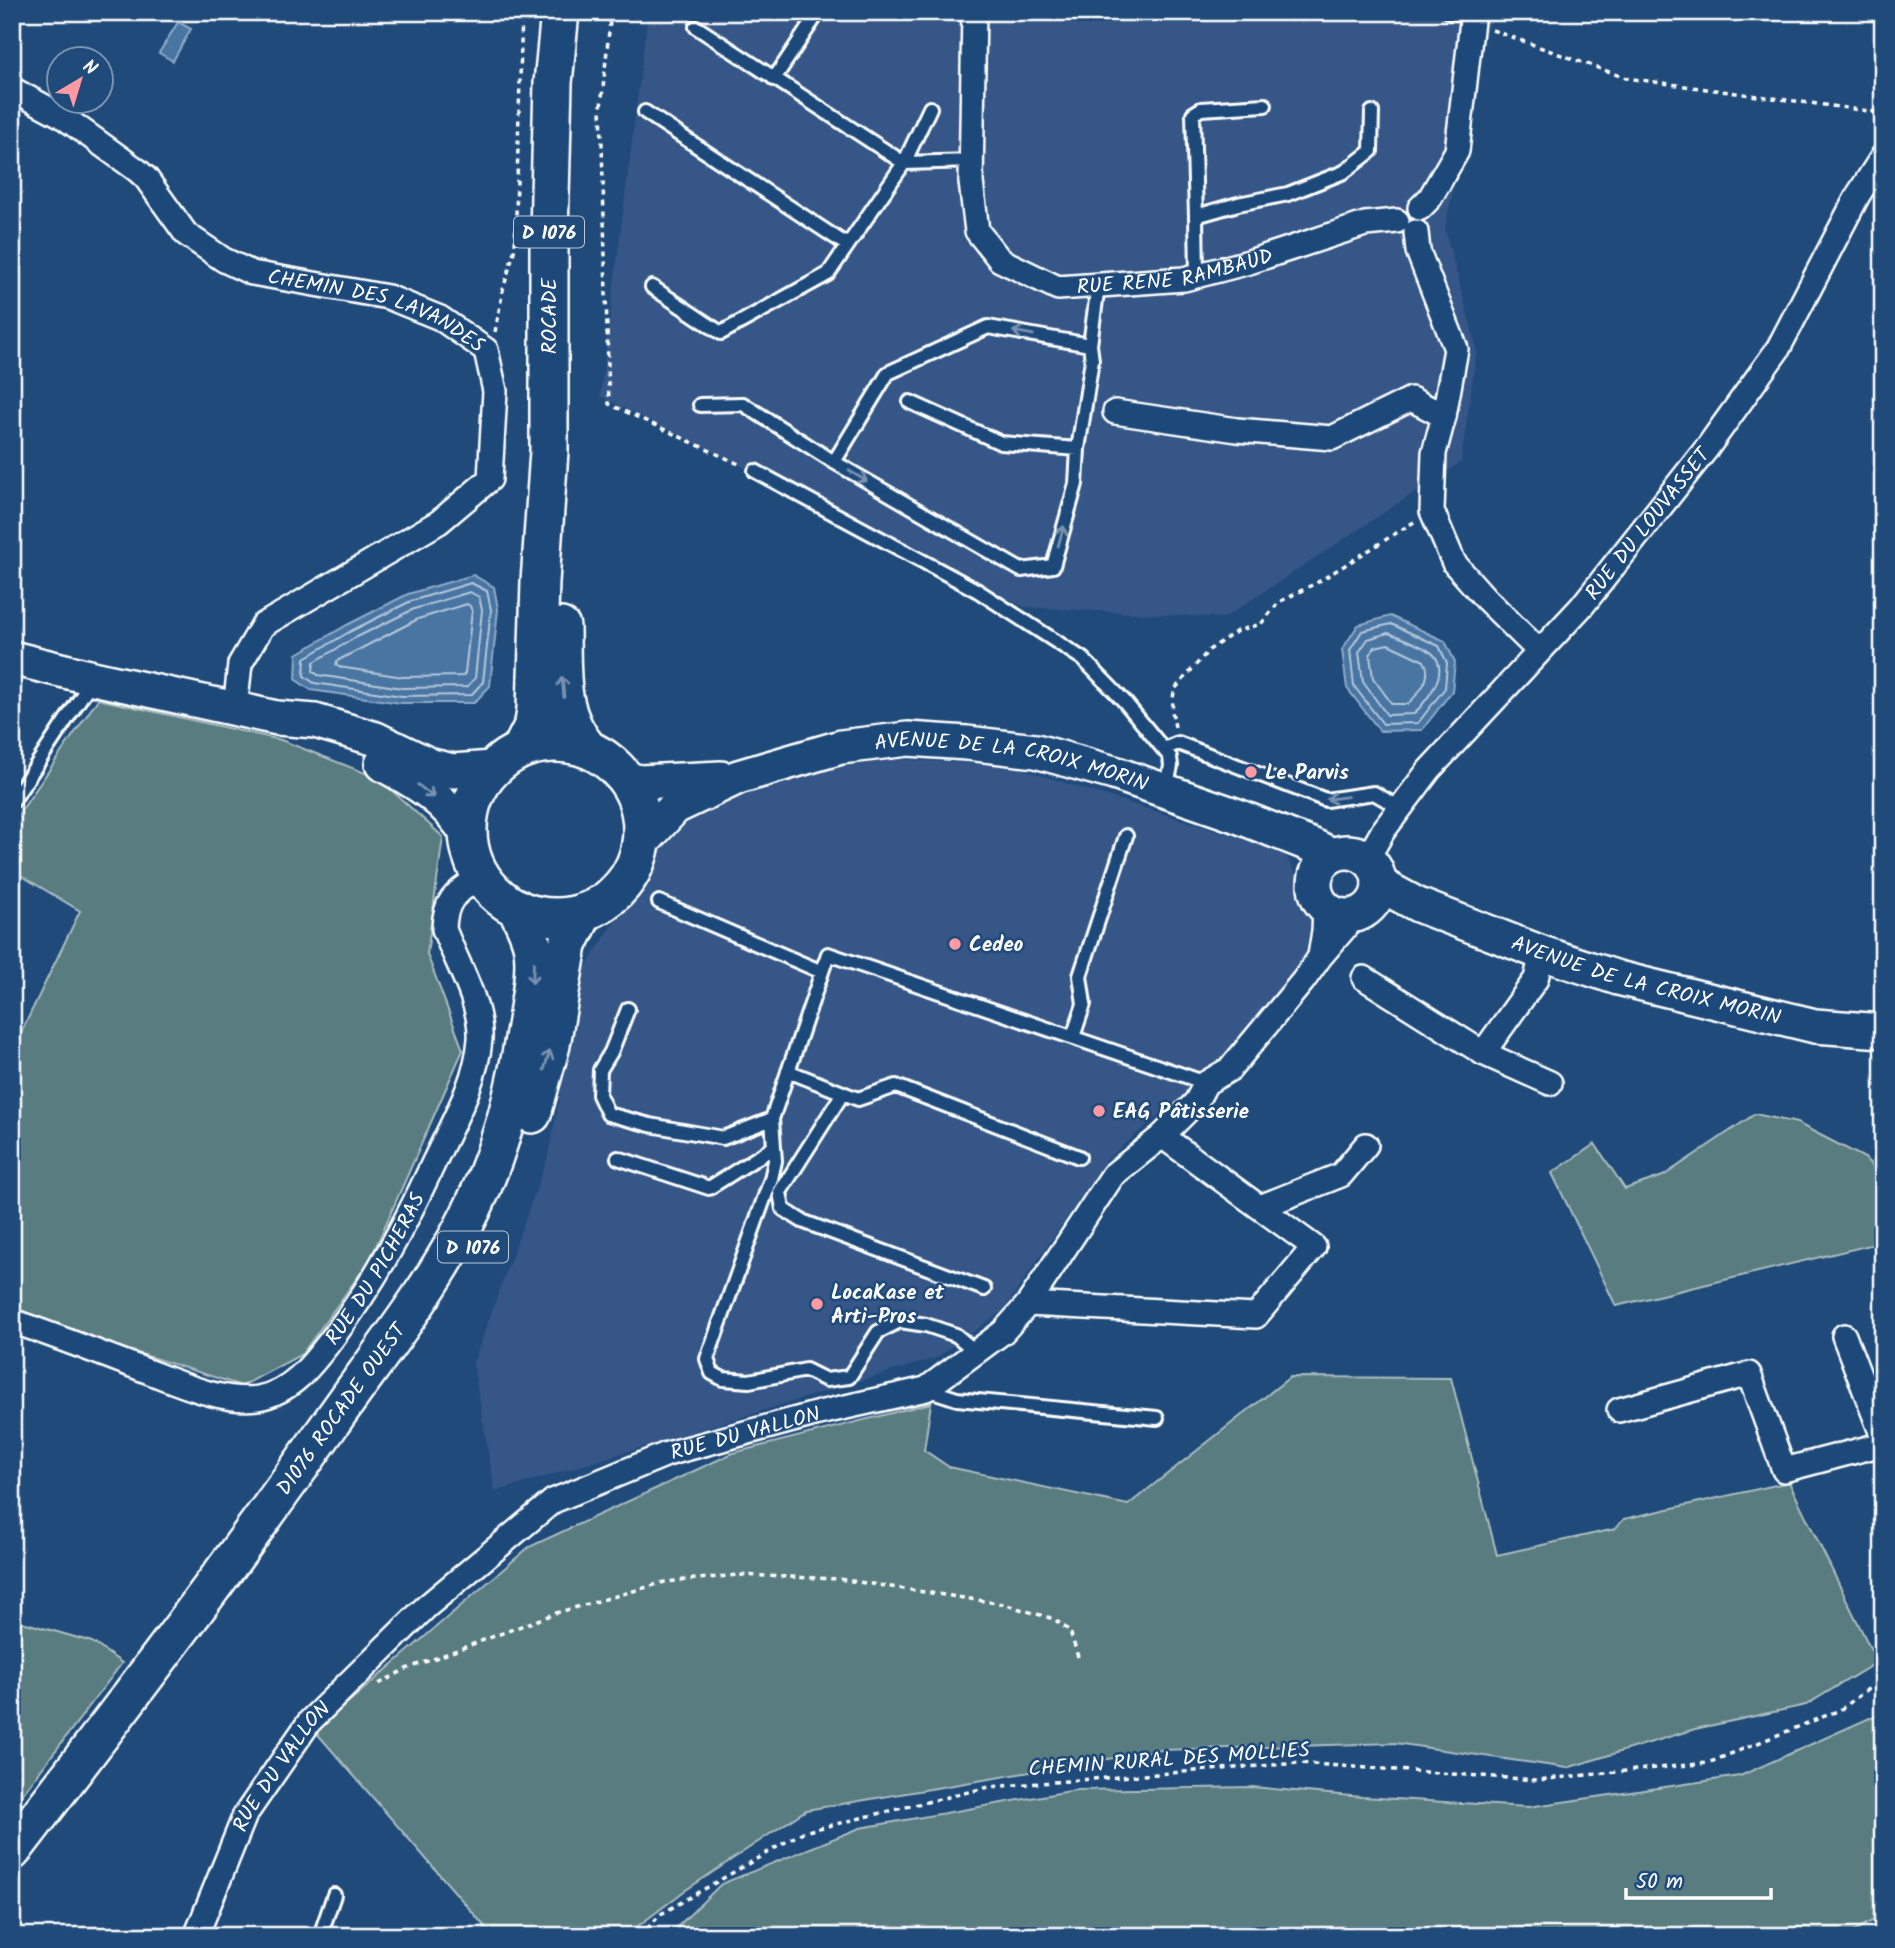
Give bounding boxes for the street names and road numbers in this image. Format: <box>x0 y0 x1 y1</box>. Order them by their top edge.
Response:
road number: D 1076 <box>514 216 584 248</box>
street label: RUE RENÉ RAMBAUD <box>1076 240 1278 305</box>
street label: CHEMIN DES LAVANDES <box>265 261 491 362</box>
street label: ROCADE <box>534 277 567 354</box>
street label: RUE DU LOUVASSET <box>1577 440 1720 608</box>
street label: AVENUE DE LA CROIX MORIN <box>873 724 1152 802</box>
street label: AVENUE DE LA CROIX MORIN <box>1506 928 1784 1035</box>
street label: RUE DU PICHERAS <box>317 1188 435 1353</box>
road number: D 1076 <box>438 1232 508 1262</box>
street label: D1076 ROCADE OUEST <box>269 1315 417 1503</box>
street label: RUE DU VALLON <box>667 1398 824 1470</box>
street label: RUE DU VALLON <box>225 1694 339 1837</box>
street label: CHEMIN RURAL DES MOLLIES <box>1027 1734 1311 1787</box>

